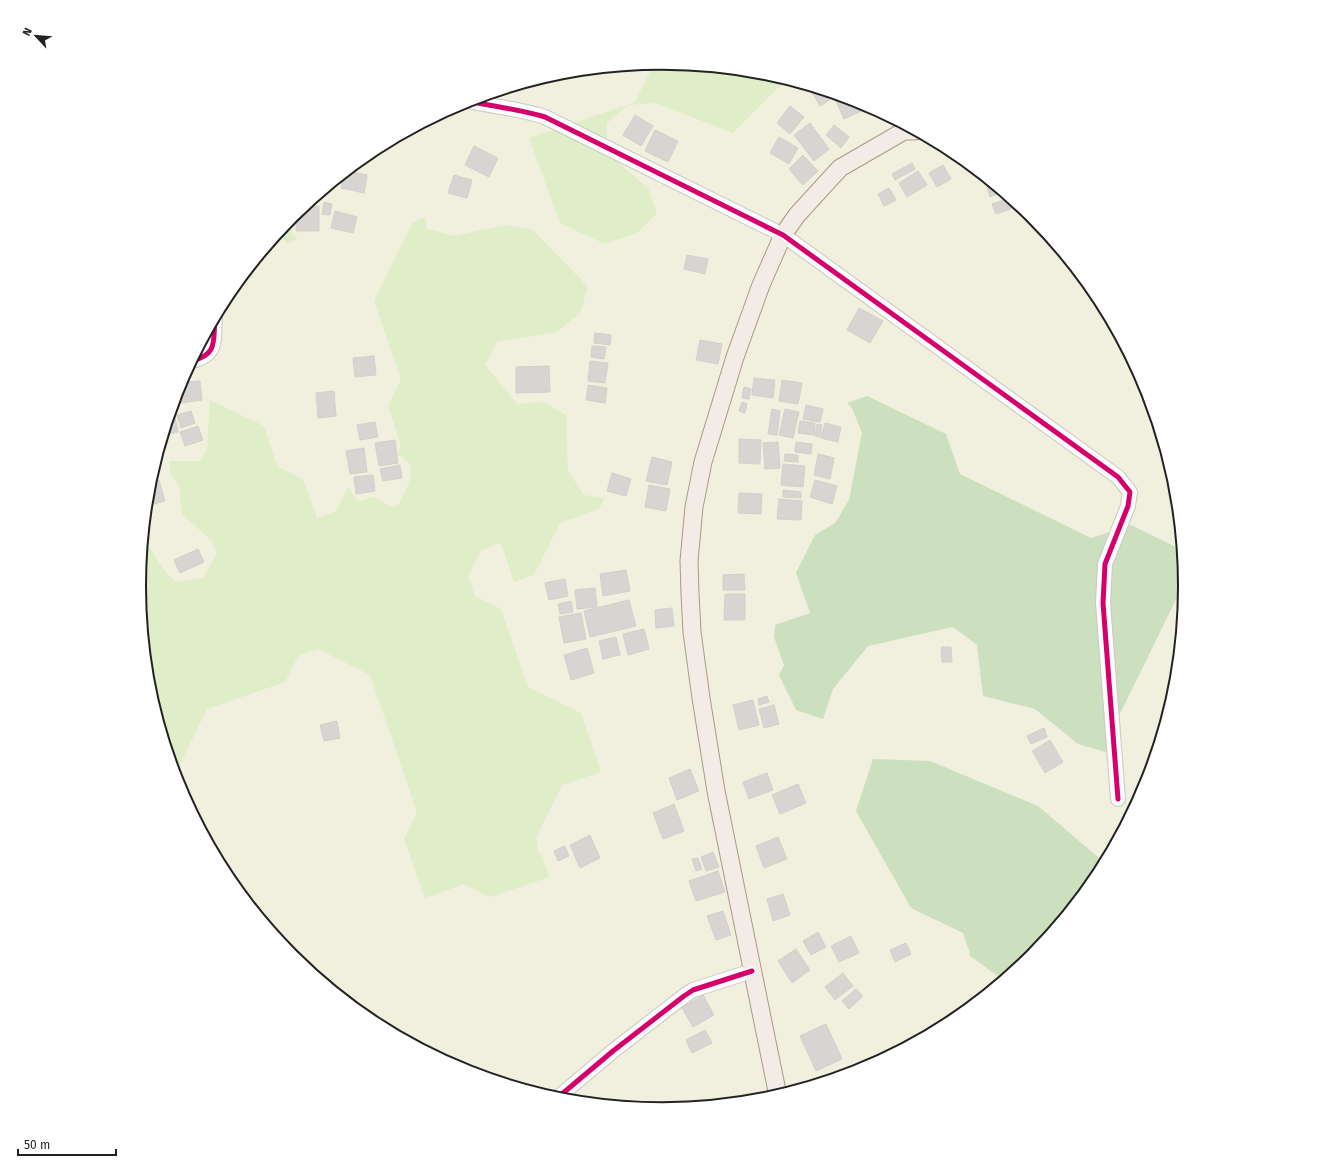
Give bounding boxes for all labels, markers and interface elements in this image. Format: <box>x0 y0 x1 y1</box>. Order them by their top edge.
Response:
north arrow <box>16 16 56 56</box>
text: N <box>20 26 35 38</box>
scale bar <box>18 1131 116 1157</box>
text: 50 m <box>24 1138 50 1152</box>

